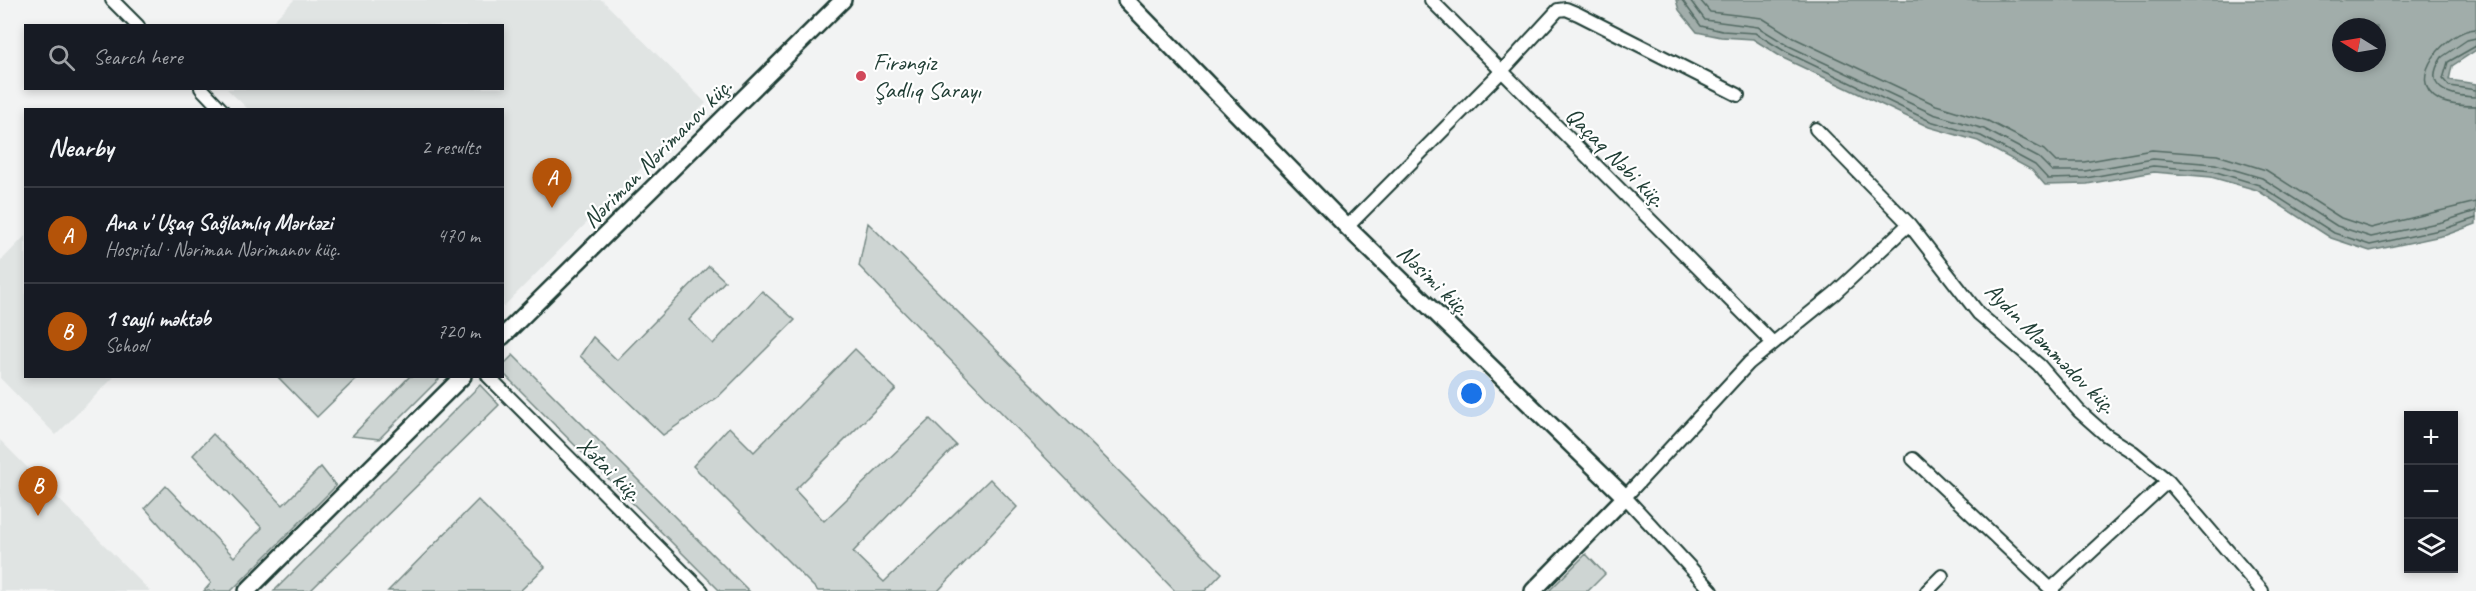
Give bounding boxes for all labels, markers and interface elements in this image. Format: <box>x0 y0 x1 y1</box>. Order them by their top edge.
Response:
north arrow <box>2332 18 2386 72</box>
search box <box>24 24 504 90</box>
icon: search <box>45 41 78 74</box>
text: Search here <box>93 43 183 71</box>
place label: Firəngiz Şadlıq Sarayı <box>873 47 982 105</box>
marker: Firəngiz Şadlıq Sarayı <box>854 69 868 83</box>
street label: Nəriman Nərimanov küç. <box>576 72 738 234</box>
street label: Qaçaq Nəbi küç. <box>1559 100 1673 214</box>
text: Nearby <box>48 131 113 164</box>
text: 2 results <box>421 135 480 160</box>
pin: A <box>532 158 572 208</box>
text: Ana v' Uşaq Sağlamlıq Mərkəzi <box>105 209 332 237</box>
text: A <box>62 223 73 248</box>
text: 470 m <box>437 223 480 248</box>
text: Hospital · Nəriman Nərimanov küç. <box>105 237 340 262</box>
street label: Nəsimi küç. <box>1391 238 1477 322</box>
street label: Aydın Məmmədov küç. <box>1979 276 2123 420</box>
text: 1 saylı məktəb <box>105 305 211 333</box>
text: B <box>62 319 73 344</box>
text: 720 m <box>437 319 480 344</box>
text: School <box>105 333 148 358</box>
your location <box>1457 379 1486 408</box>
map controls <box>2404 411 2458 573</box>
button: + <box>2404 411 2458 465</box>
street label: Xətai küç. <box>571 430 649 508</box>
button: − <box>2404 465 2458 519</box>
pin: B <box>18 466 57 516</box>
button: layers <box>2404 519 2458 573</box>

